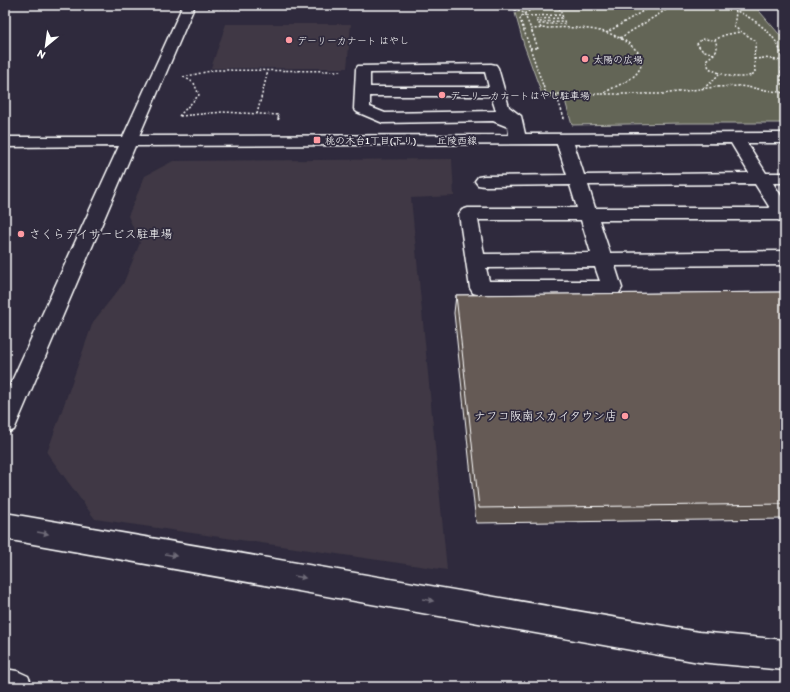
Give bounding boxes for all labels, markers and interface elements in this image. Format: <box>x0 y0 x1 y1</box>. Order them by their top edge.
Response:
north arrow <box>26 26 66 66</box>
place label: デーリーカナート はやし <box>297 34 409 47</box>
marker: デーリーカナート はやし <box>284 35 294 45</box>
text: N <box>35 47 48 62</box>
place label: 太陽の広場 <box>593 53 643 66</box>
marker: 太陽の広場 <box>580 54 590 64</box>
place label: デーリーカナートはやし駐車場 <box>450 89 590 102</box>
marker: デーリーカナートはやし駐車場 <box>437 90 447 100</box>
place label: 桃の木台1丁目(下り) <box>325 134 416 147</box>
street label: 丘陵西線 <box>437 134 477 147</box>
marker: 桃の木台1丁目(下り) <box>312 135 322 145</box>
place label: さくらデイサービス駐車場 <box>29 227 173 241</box>
marker: さくらデイサービス駐車場 <box>16 229 26 239</box>
place label: ナフコ阪南スカイタウン店 <box>474 409 617 423</box>
marker: ナフコ阪南スカイタウン店 <box>620 411 630 421</box>
one-way arrow <box>37 530 50 536</box>
one-way arrow <box>165 552 178 558</box>
one-way arrow <box>293 575 306 581</box>
one-way arrow <box>422 597 434 603</box>

